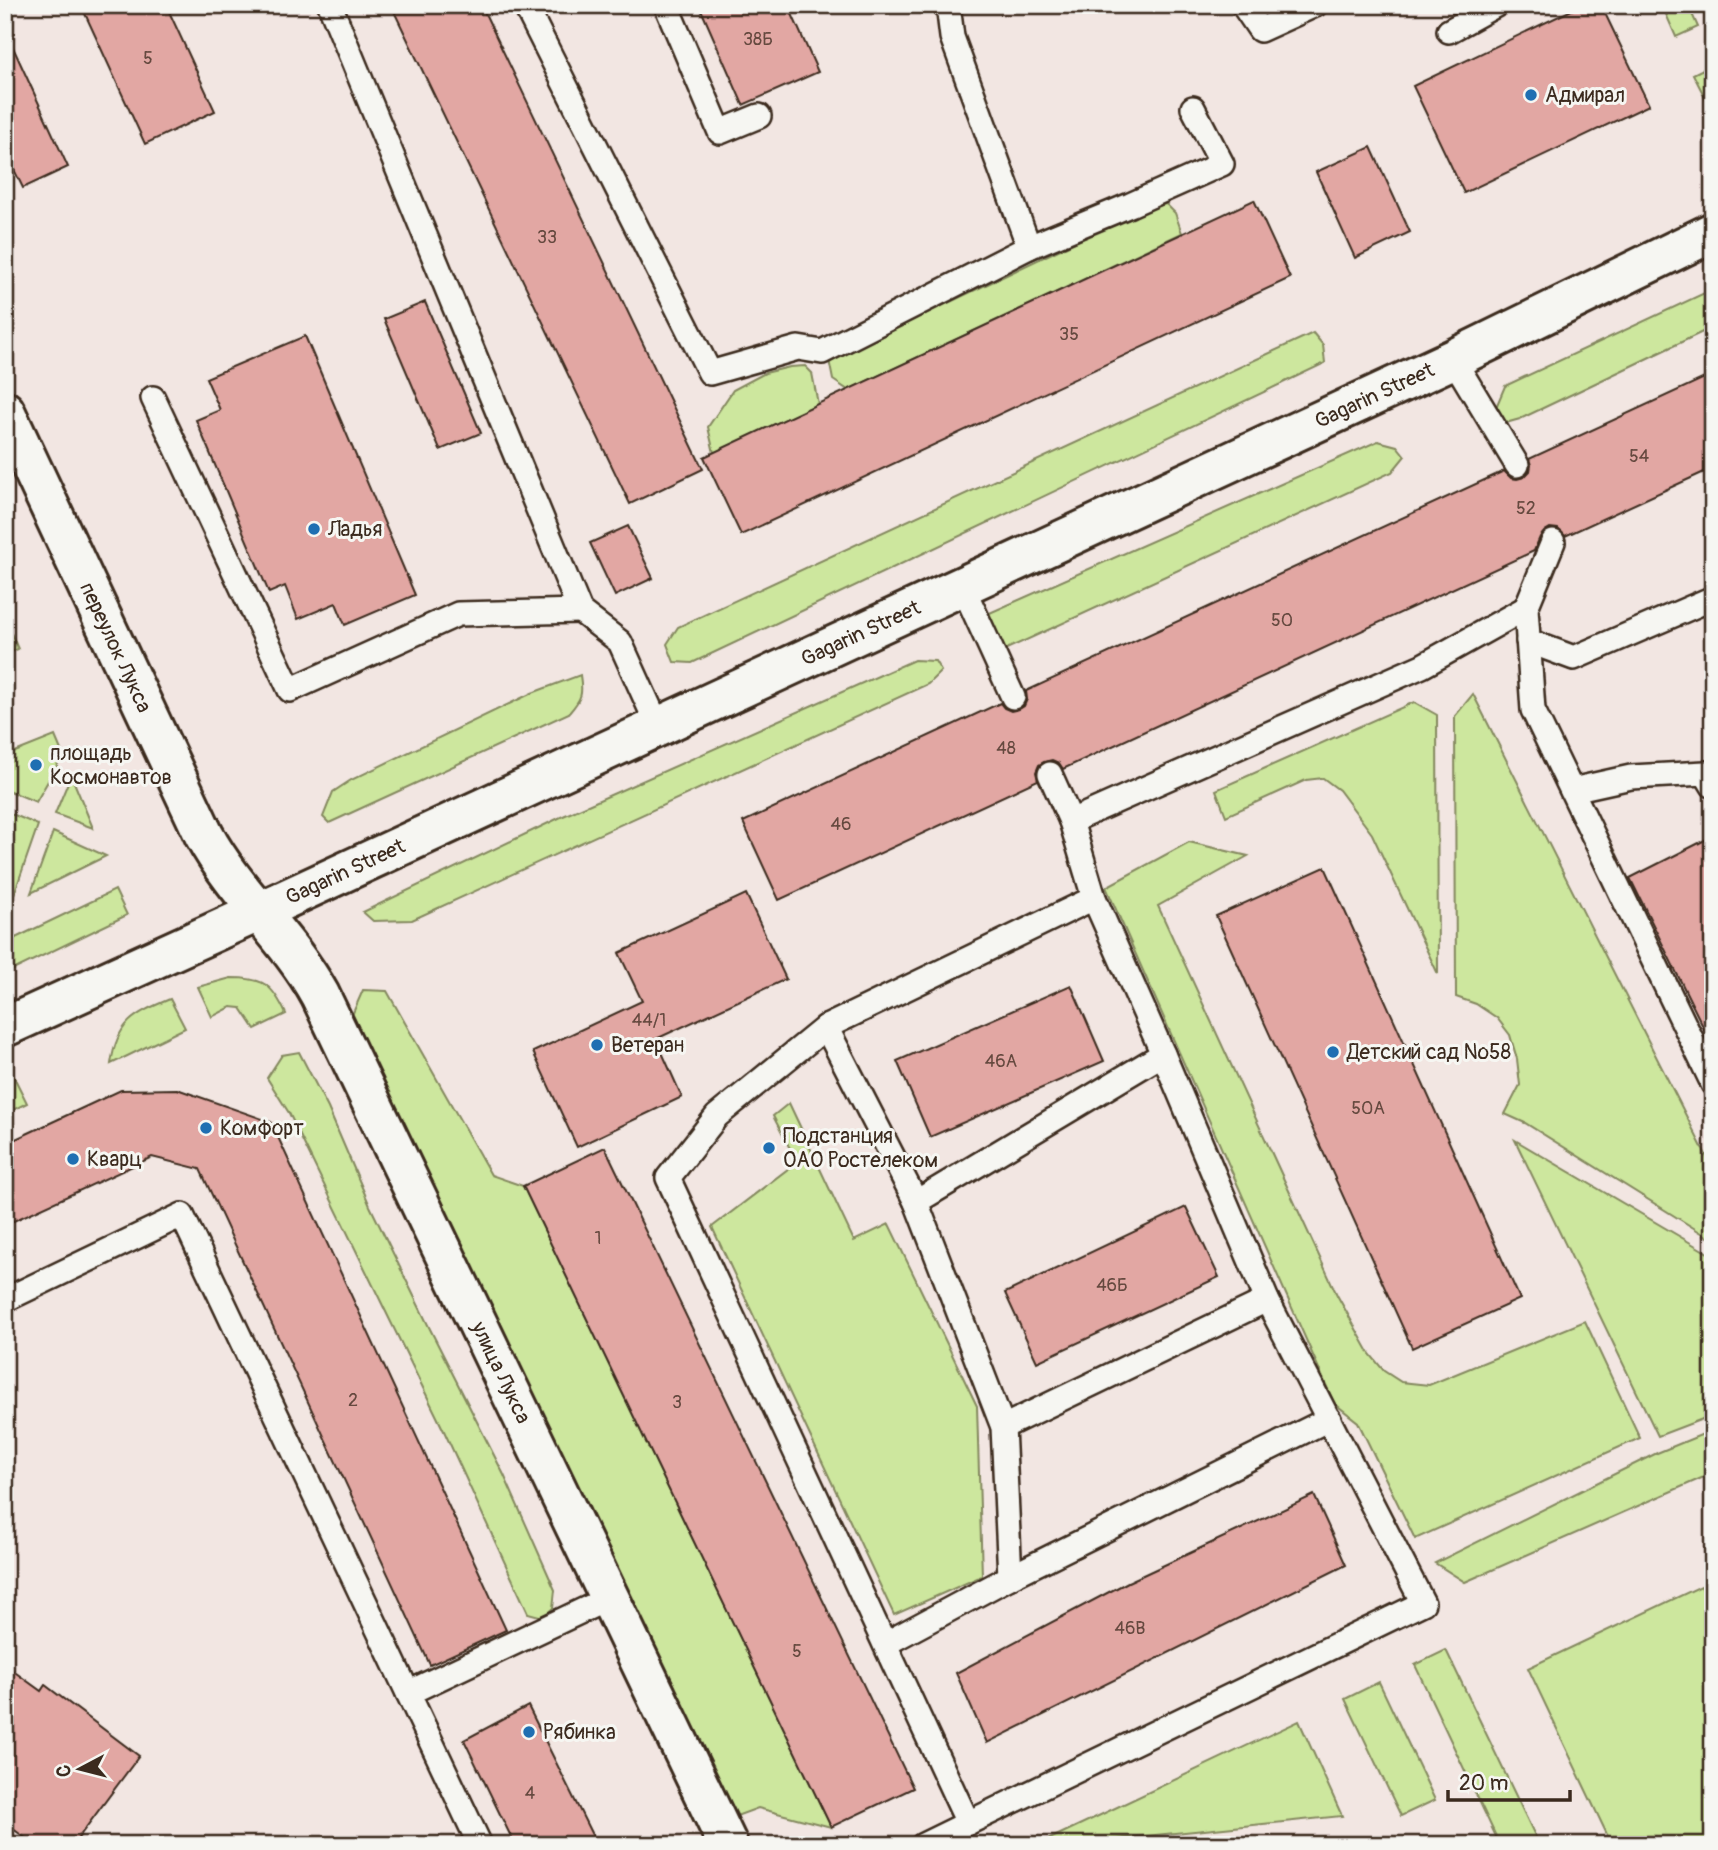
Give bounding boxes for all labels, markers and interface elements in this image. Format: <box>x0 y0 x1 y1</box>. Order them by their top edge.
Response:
house number: 38Б <box>743 28 773 51</box>
house number: 5 <box>143 47 153 70</box>
place label: Адмирал <box>1545 82 1625 109</box>
marker: Адмирал <box>1523 87 1539 103</box>
house number: 33 <box>537 226 557 249</box>
house number: 35 <box>1059 323 1079 346</box>
street label: Gagarin Street <box>1310 356 1439 435</box>
house number: 54 <box>1629 445 1650 468</box>
house number: 52 <box>1516 497 1536 520</box>
place label: Ладья <box>327 516 383 543</box>
marker: Ладья <box>306 521 322 537</box>
street label: переулок Лукса <box>74 578 158 717</box>
street label: Gagarin Street <box>797 594 925 672</box>
house number: 50 <box>1271 609 1293 632</box>
house number: 48 <box>996 737 1016 760</box>
place label: площадь Космонавтов <box>50 740 172 791</box>
marker: площадь Космонавтов <box>28 757 44 773</box>
house number: 46 <box>831 813 851 836</box>
street label: Gagarin Street <box>281 832 410 911</box>
house number: 44/1 <box>632 1009 666 1032</box>
place label: Ветеран <box>611 1032 684 1059</box>
marker: Ветеран <box>589 1037 605 1053</box>
place label: Детский сад №58 <box>1346 1039 1511 1066</box>
marker: Детский сад №58 <box>1325 1044 1341 1060</box>
house number: 46А <box>985 1050 1018 1073</box>
house number: 50А <box>1351 1097 1385 1120</box>
place label: Комфорт <box>220 1115 304 1142</box>
marker: Комфорт <box>198 1120 214 1136</box>
place label: Подстанция ОАО Ростелеком <box>783 1123 938 1174</box>
marker: Подстанция ОАО Ростелеком <box>761 1140 777 1156</box>
place label: Кварц <box>87 1146 142 1173</box>
marker: Кварц <box>65 1151 81 1167</box>
house number: 1 <box>594 1227 602 1250</box>
house number: 46Б <box>1096 1274 1128 1297</box>
street label: улица Лукса <box>465 1316 537 1428</box>
house number: 2 <box>348 1389 358 1412</box>
house number: 3 <box>672 1391 682 1414</box>
house number: 46В <box>1114 1617 1146 1640</box>
house number: 5 <box>792 1640 802 1663</box>
place label: Рябинка <box>543 1719 616 1746</box>
marker: Рябинка <box>521 1724 537 1740</box>
north arrow <box>46 1734 116 1804</box>
scale bar <box>1448 1759 1571 1803</box>
text: С <box>51 1763 77 1778</box>
text: 20 m <box>1459 1770 1508 1797</box>
house number: 4 <box>525 1782 536 1805</box>

